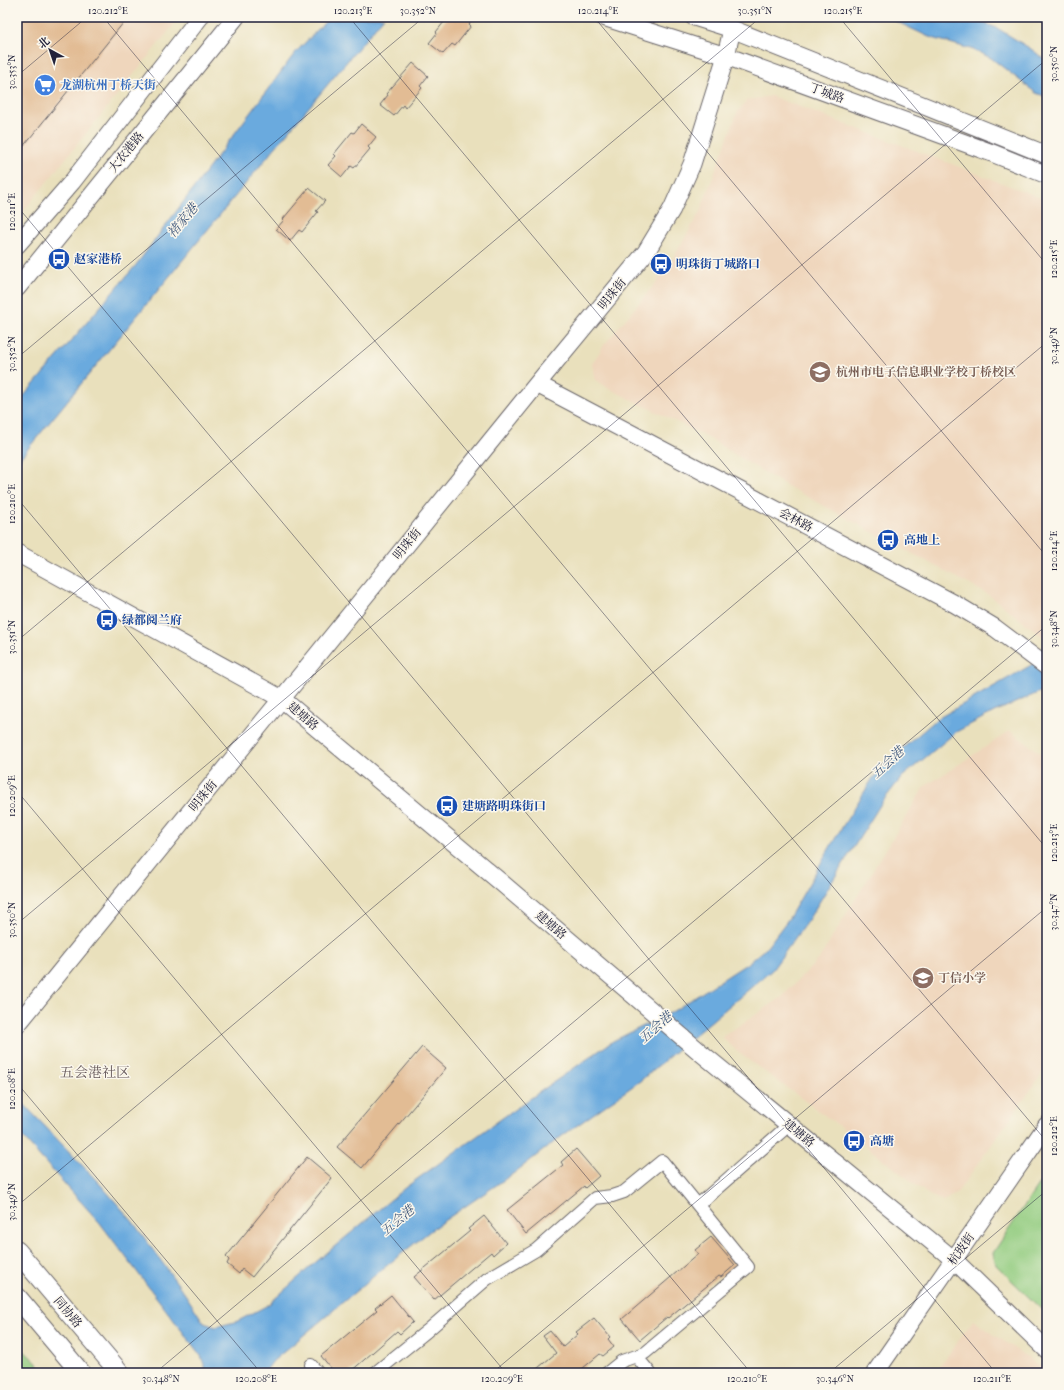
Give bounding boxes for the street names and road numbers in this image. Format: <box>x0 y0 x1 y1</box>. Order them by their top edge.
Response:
street label: 丁城路 <box>808 80 846 106</box>
street label: 大农港路 <box>105 129 147 175</box>
street label: 明珠街 <box>595 275 629 312</box>
street label: 会林路 <box>777 505 815 535</box>
street label: 明珠街 <box>390 525 424 562</box>
street label: 建塘路 <box>285 699 321 733</box>
street label: 明珠街 <box>186 777 220 814</box>
street label: 建塘路 <box>533 908 569 942</box>
street label: 建塘路 <box>781 1116 817 1150</box>
street label: 杭玻街 <box>945 1229 978 1268</box>
street label: 同协路 <box>51 1294 85 1330</box>

